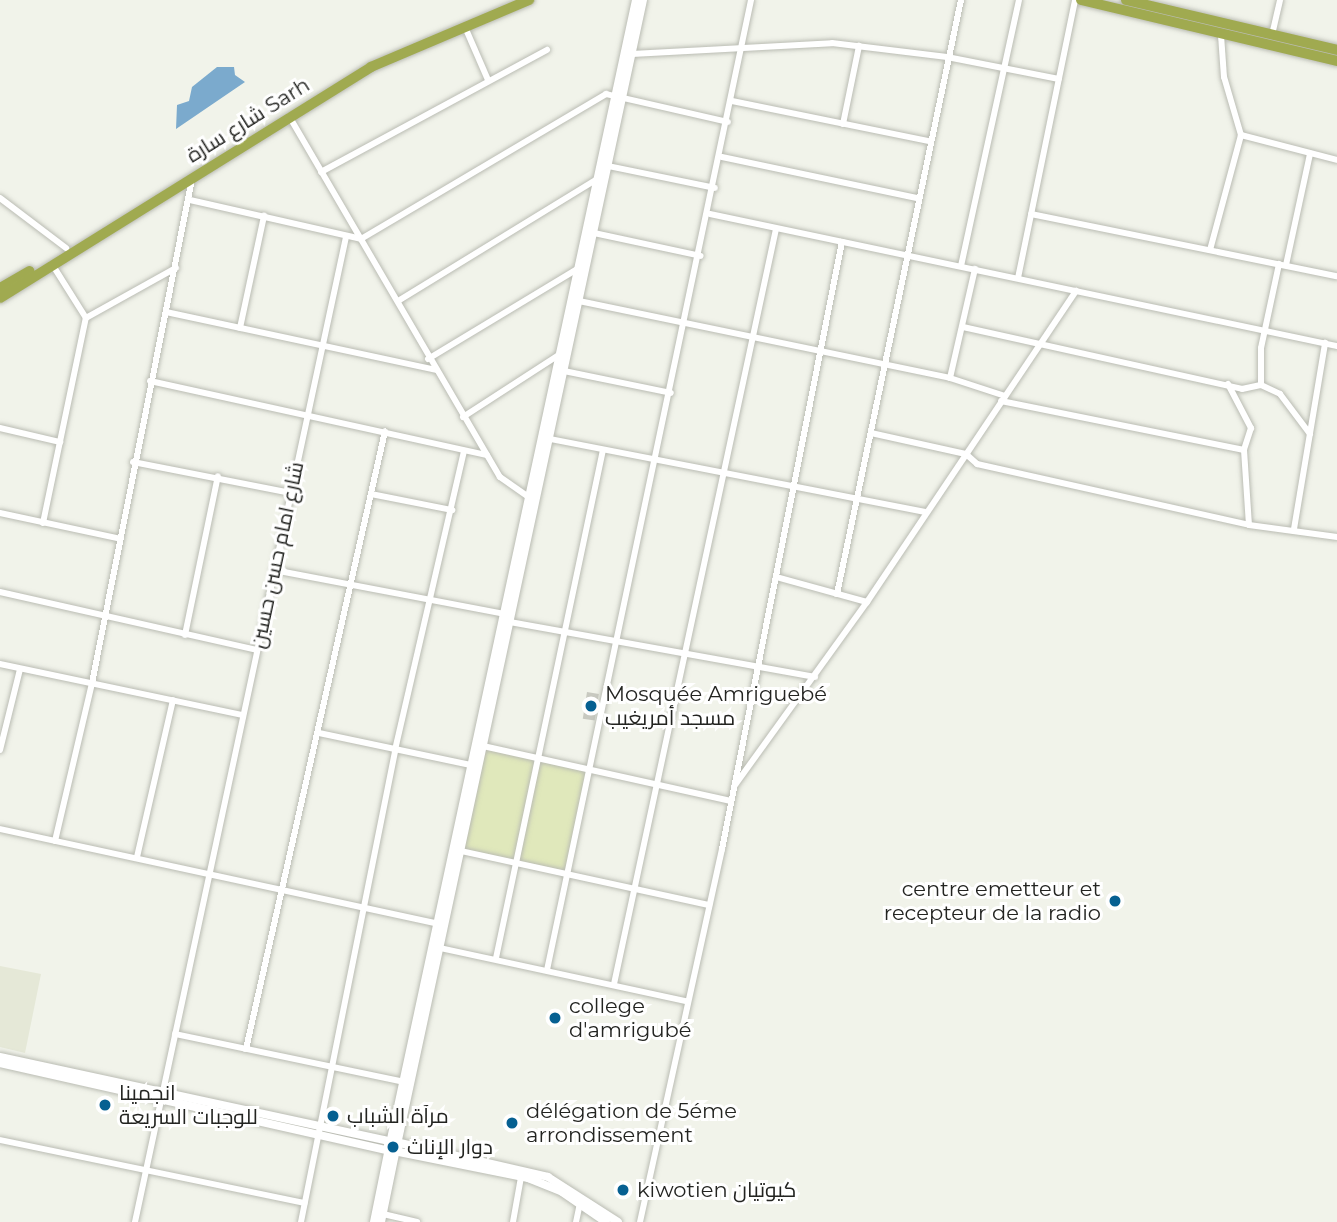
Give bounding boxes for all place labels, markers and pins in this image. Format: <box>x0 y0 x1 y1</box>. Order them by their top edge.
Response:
place label: Mosquée Amriguebé مسجد أمريغيب <box>605 681 827 731</box>
marker: Mosquée Amriguebé مسجد أمريغيب <box>583 698 599 714</box>
place label: centre emetteur et recepteur de la radio <box>884 876 1101 926</box>
marker: centre emetteur et recepteur de la radio <box>1107 893 1123 909</box>
place label: college d'amrigubé <box>569 993 691 1043</box>
marker: college d'amrigubé <box>547 1010 563 1026</box>
place label: انجمينا للوجبات السريعة <box>119 1080 258 1130</box>
marker: انجمينا للوجبات السريعة <box>97 1097 113 1113</box>
place label: délégation de 5éme arrondissement <box>526 1098 737 1148</box>
place label: مرآة الشباب <box>347 1103 449 1129</box>
marker: مرآة الشباب <box>325 1108 341 1124</box>
marker: délégation de 5éme arrondissement <box>504 1115 520 1131</box>
place label: دوار الإناث <box>407 1134 493 1160</box>
marker: دوار الإناث <box>385 1139 401 1155</box>
place label: kiwotien كيوتيان <box>637 1177 796 1203</box>
marker: kiwotien كيوتيان <box>615 1182 631 1198</box>

